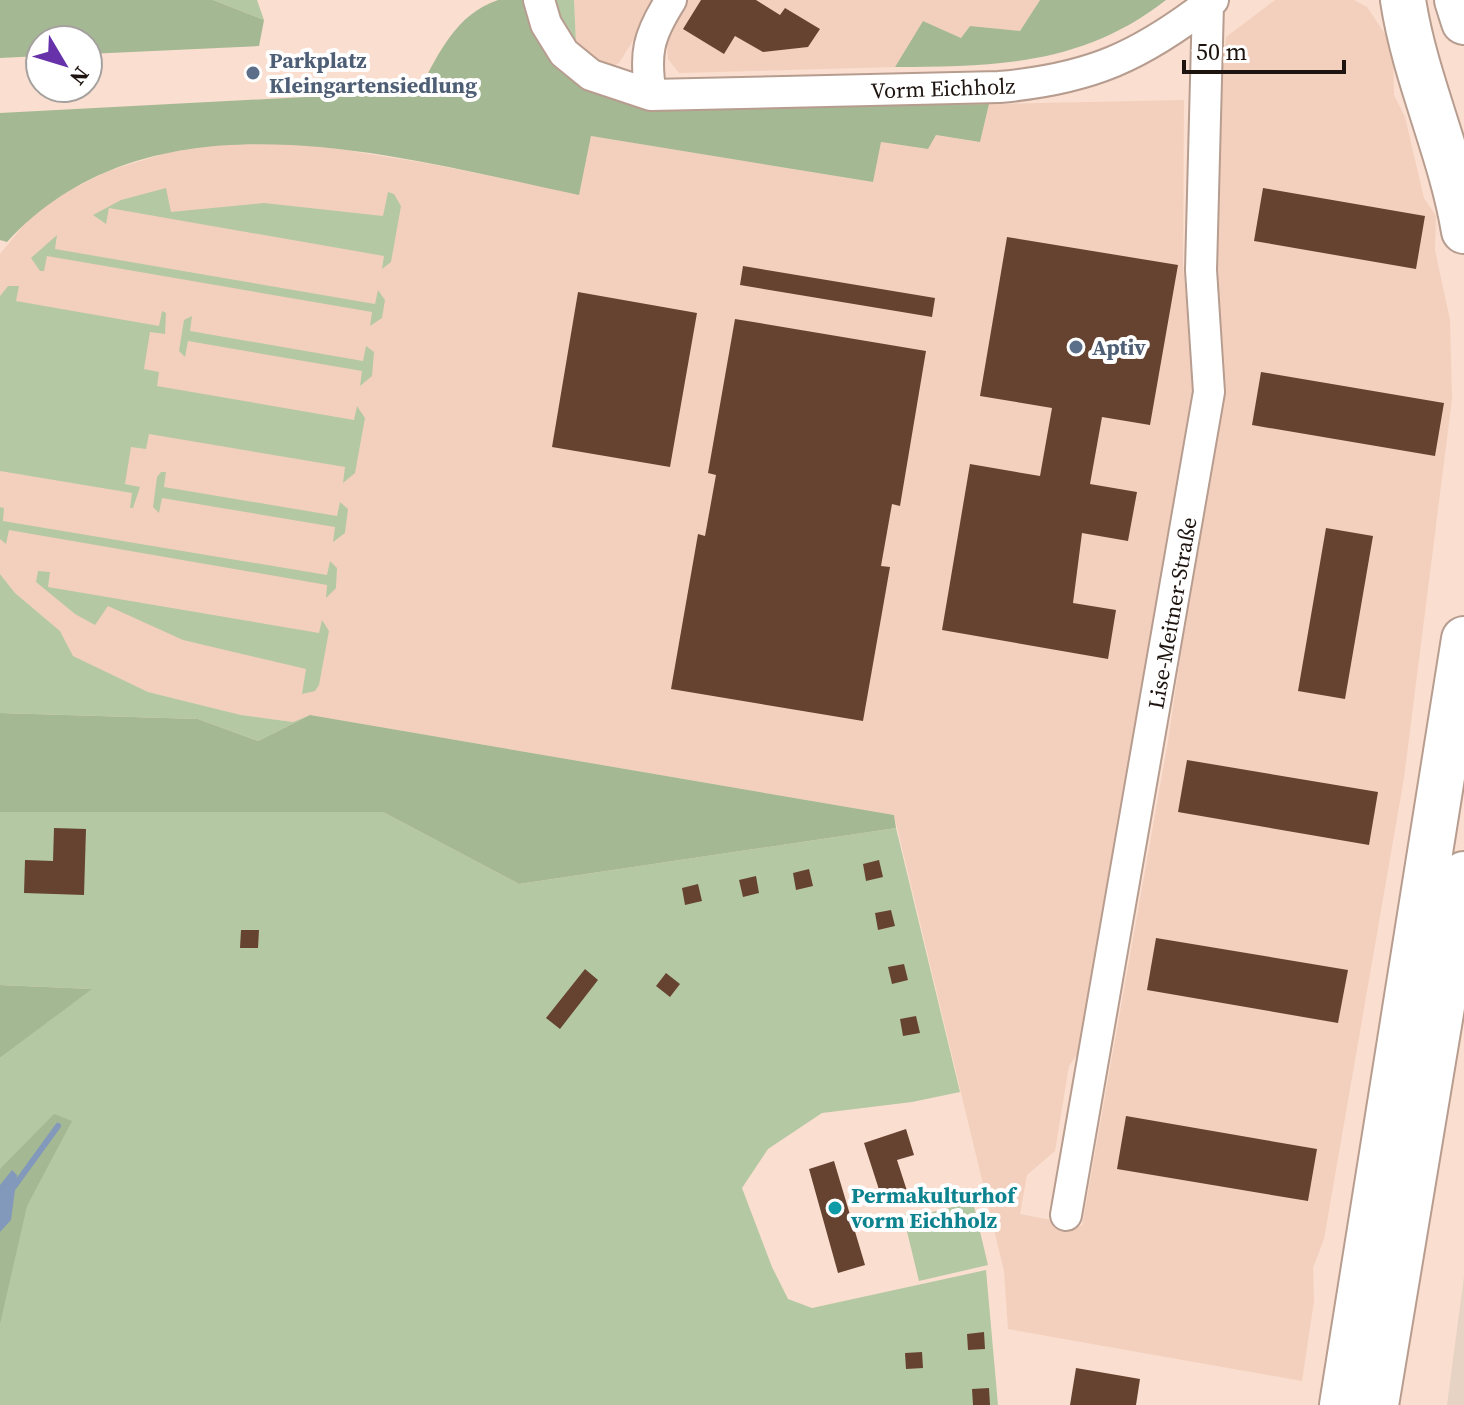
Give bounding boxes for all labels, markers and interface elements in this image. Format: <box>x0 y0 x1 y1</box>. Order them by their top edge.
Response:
north arrow <box>24 24 104 104</box>
scale bar <box>1184 24 1344 74</box>
text: 50 m <box>1196 35 1247 68</box>
place label: Parkplatz Kleingartensiedlung <box>269 45 477 100</box>
text: N <box>63 61 97 92</box>
marker: Parkplatz Kleingartensiedlung <box>244 64 262 82</box>
street label: Vorm Eichholz <box>870 70 1016 106</box>
place label: Aptiv <box>1092 332 1146 362</box>
marker: Aptiv <box>1067 338 1085 356</box>
street label: Lise-Meitner-Straße <box>1140 515 1204 711</box>
place label: Permakulturhof vorm Eichholz <box>850 1180 1018 1235</box>
marker: Permakulturhof vorm Eichholz <box>826 1199 844 1217</box>

